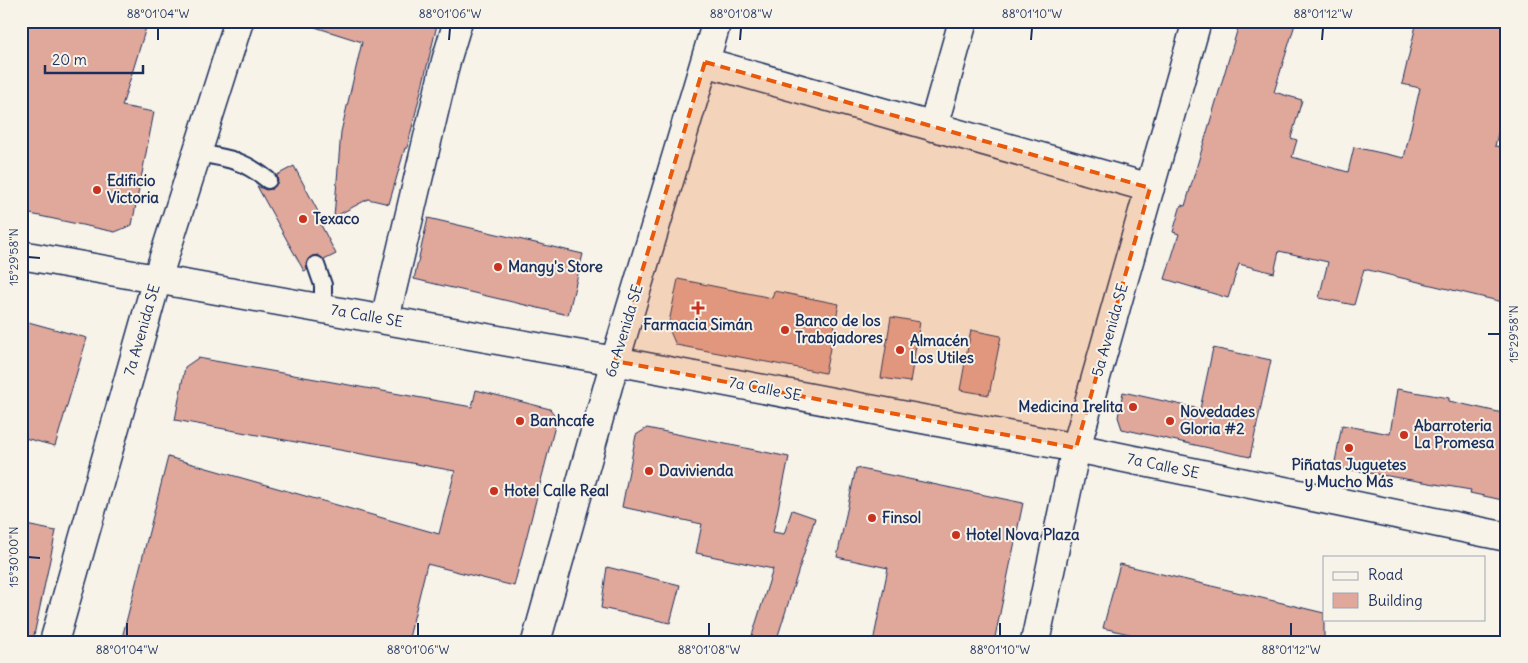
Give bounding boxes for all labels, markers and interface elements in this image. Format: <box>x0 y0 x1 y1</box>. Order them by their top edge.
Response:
text: 88°01'04"W <box>127 6 189 21</box>
text: 88°01'06"W <box>419 6 481 21</box>
text: 88°01'08"W <box>710 6 772 21</box>
text: 88°01'10"W <box>1002 6 1062 21</box>
text: 88°01'12"W <box>1293 6 1353 21</box>
scale bar <box>45 42 142 74</box>
text: 20 m <box>52 50 87 69</box>
place label: Edificio Victoria <box>107 171 159 207</box>
marker: Edificio Victoria <box>91 184 103 196</box>
place label: Texaco <box>313 209 360 228</box>
marker: Texaco <box>297 213 309 225</box>
text: 15°29'58"N <box>6 228 21 286</box>
place label: Mangy's Store <box>508 257 603 277</box>
marker: Mangy's Store <box>492 261 504 273</box>
street label: 5a Avenida SE <box>1087 281 1132 379</box>
street label: 7a Avenida SE <box>119 282 164 378</box>
street label: 6a Avenida SE <box>600 282 647 379</box>
street label: 7a Calle SE <box>329 300 405 331</box>
marker: Farmacia Simán <box>692 302 704 314</box>
text: 15°29'58"N <box>1506 305 1521 363</box>
place label: Banco de los Trabajadores <box>795 311 883 347</box>
place label: Farmacia Simán <box>643 315 753 334</box>
marker: Banco de los Trabajadores <box>779 324 791 336</box>
place label: Almacén Los Utiles <box>910 331 974 367</box>
marker: Almacén Los Utiles <box>894 344 906 356</box>
street label: 7a Calle SE <box>727 372 803 405</box>
place label: Medicina Irelita <box>1018 397 1123 416</box>
marker: Medicina Irelita <box>1127 401 1139 413</box>
place label: Novedades Gloria #2 <box>1180 402 1255 438</box>
place label: Banhcafe <box>530 411 594 430</box>
marker: Banhcafe <box>514 415 526 427</box>
marker: Novedades Gloria #2 <box>1164 415 1176 427</box>
place label: Abarroteria La Promesa <box>1414 416 1495 452</box>
marker: Abarroteria La Promesa <box>1398 429 1410 441</box>
marker: Piñatas Juguetes y Mucho Más <box>1343 442 1355 454</box>
street label: 7a Calle SE <box>1125 449 1201 482</box>
place label: Piñatas Juguetes y Mucho Más <box>1292 455 1407 492</box>
place label: Davivienda <box>659 461 734 480</box>
marker: Davivienda <box>643 465 655 477</box>
place label: Hotel Calle Real <box>504 481 609 500</box>
marker: Hotel Calle Real <box>488 485 500 497</box>
place label: Finsol <box>882 508 921 527</box>
marker: Finsol <box>866 512 878 524</box>
place label: Hotel Nova Plaza <box>966 525 1080 544</box>
text: 15°30'00"N <box>6 527 21 587</box>
marker: Hotel Nova Plaza <box>950 529 962 541</box>
legend <box>1323 556 1486 620</box>
text: Road <box>1368 565 1403 584</box>
text: Building <box>1368 591 1423 610</box>
text: 88°01'04"W <box>96 642 158 657</box>
text: 88°01'06"W <box>387 642 449 657</box>
text: 88°01'08"W <box>678 642 740 657</box>
text: 88°01'10"W <box>970 642 1030 657</box>
text: 88°01'12"W <box>1261 642 1321 657</box>

